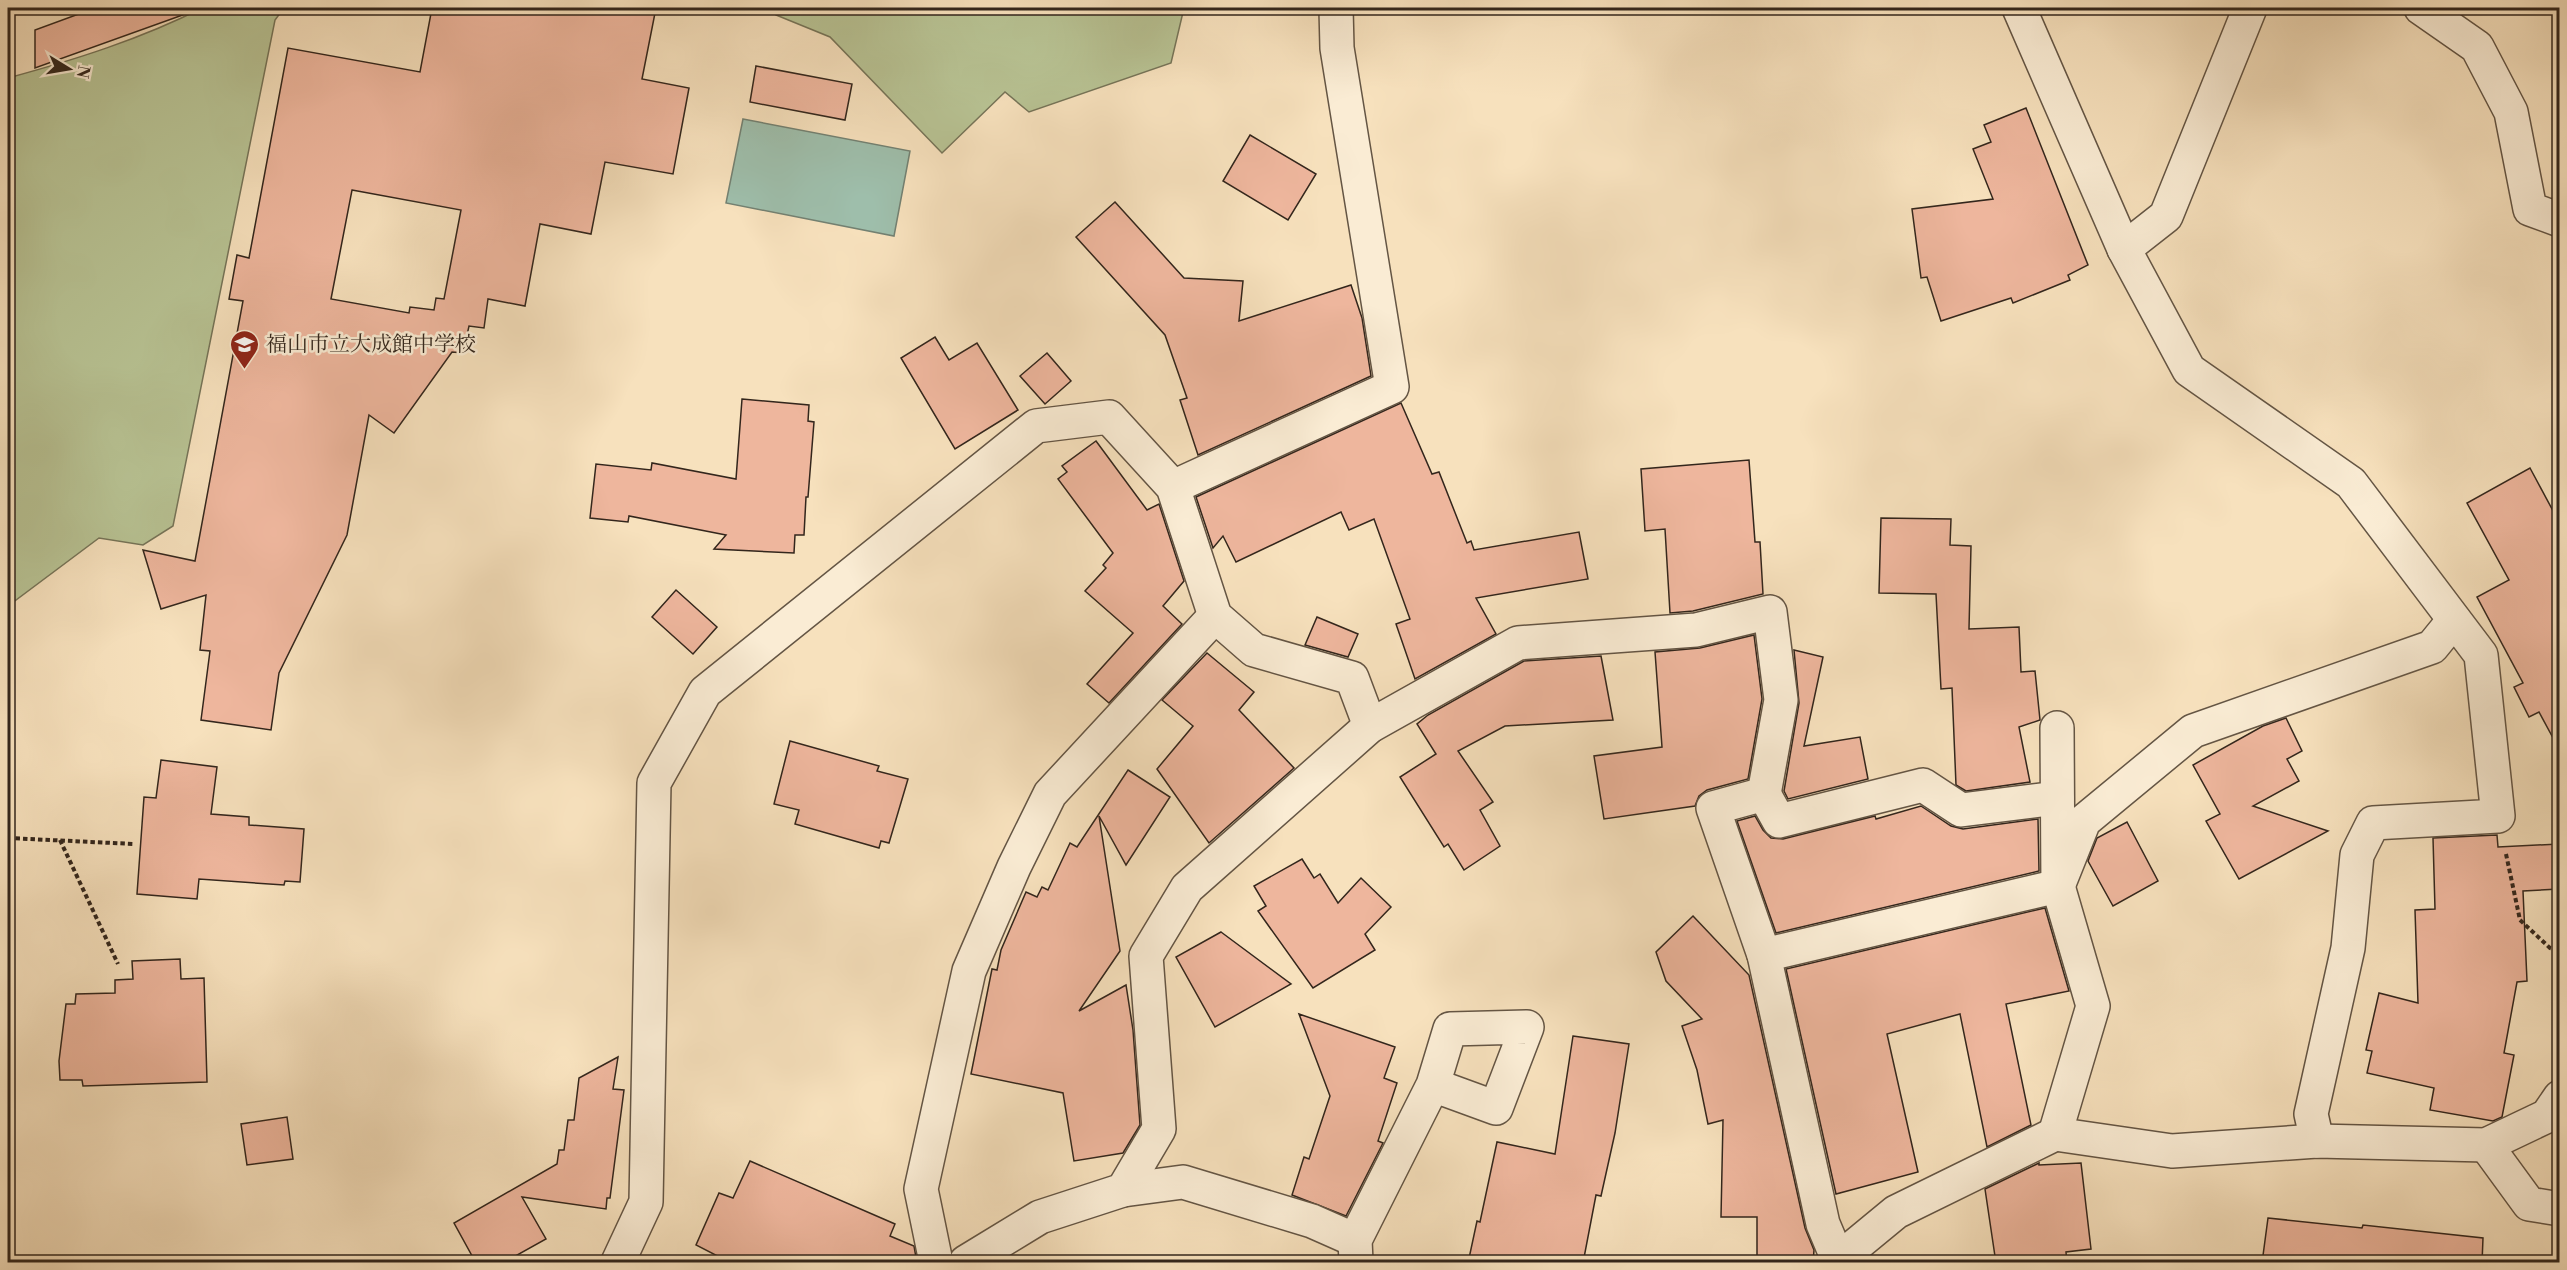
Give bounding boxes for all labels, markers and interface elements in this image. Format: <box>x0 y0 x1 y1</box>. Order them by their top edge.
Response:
north arrow <box>39 39 99 99</box>
text: N <box>72 64 94 80</box>
school or university icon: 福山市立大成館中学校 <box>229 328 261 370</box>
place label: 福山市立大成館中学校 <box>266 332 476 358</box>

